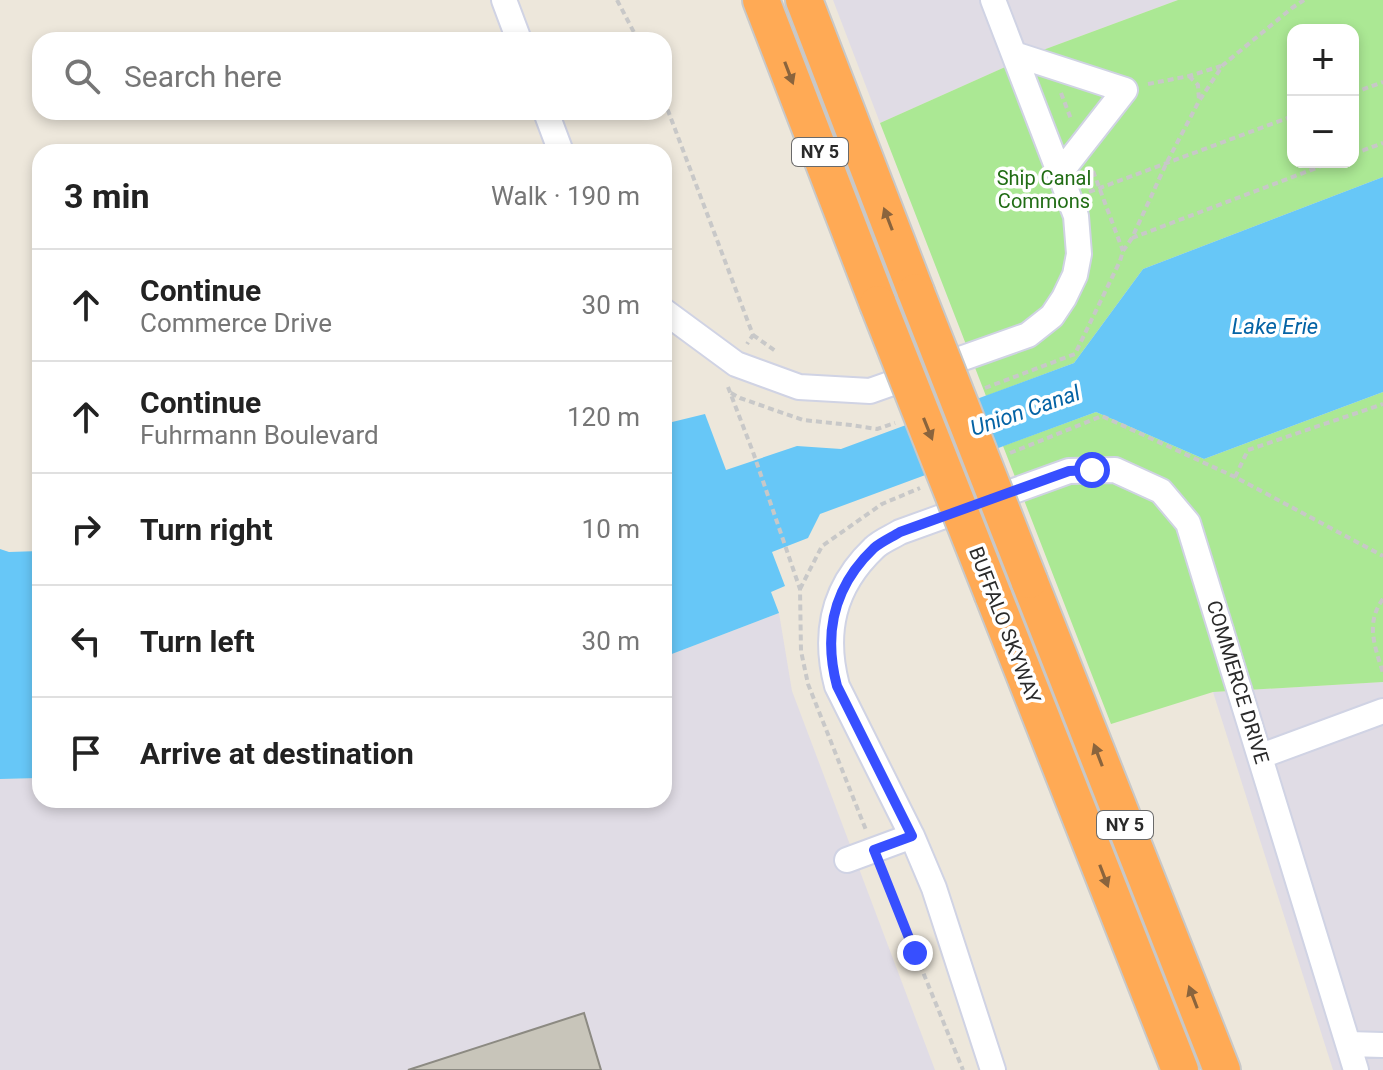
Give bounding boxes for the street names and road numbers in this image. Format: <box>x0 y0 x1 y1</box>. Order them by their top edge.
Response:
road number: NY 5 <box>792 138 848 166</box>
street label: BUFFALO SKYWAY <box>964 543 1046 707</box>
street label: COMMERCE DRIVE <box>1202 597 1274 767</box>
road number: NY 5 <box>1097 811 1153 839</box>

